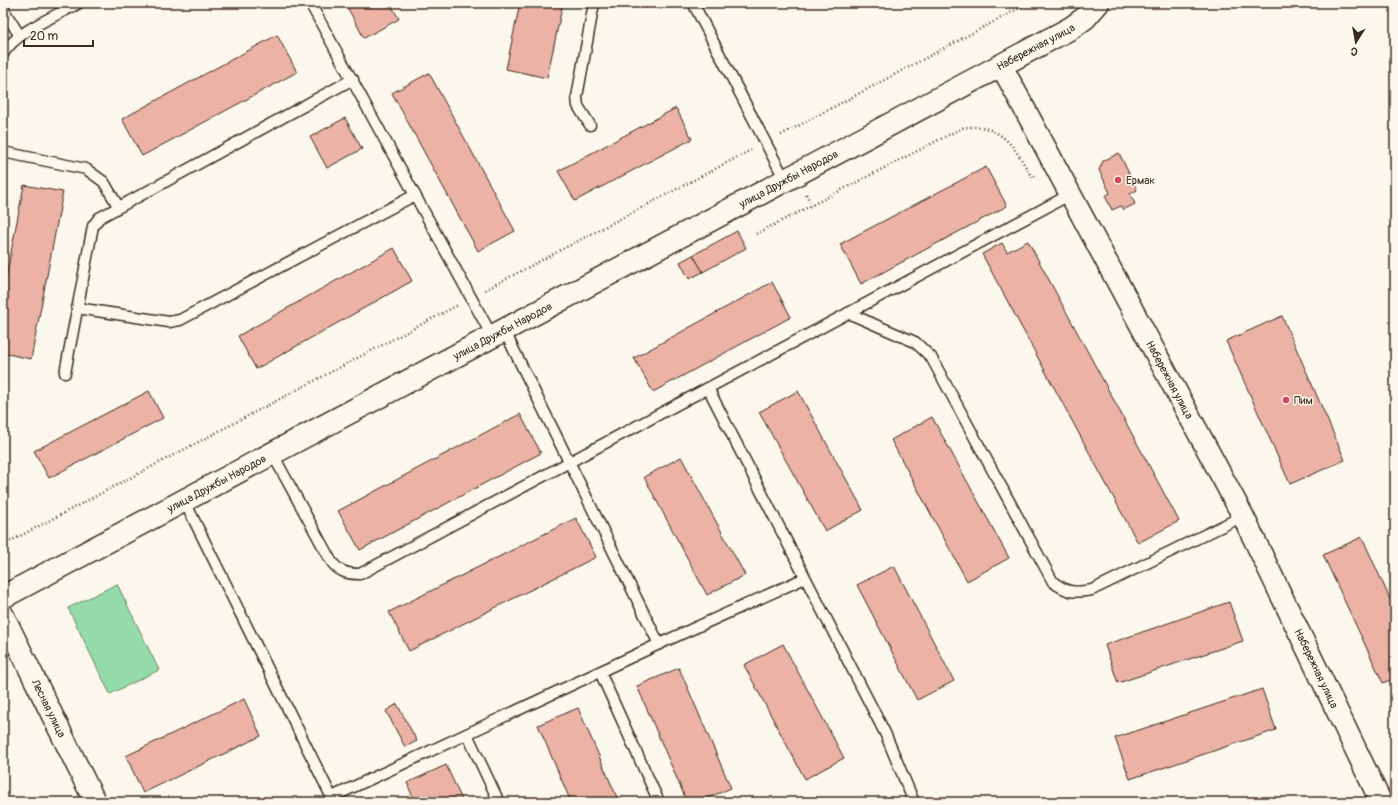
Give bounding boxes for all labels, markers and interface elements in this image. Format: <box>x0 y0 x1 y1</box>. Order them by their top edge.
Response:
street label: Набережная улица <box>994 21 1078 73</box>
scale bar <box>24 22 93 48</box>
north arrow <box>1336 22 1376 62</box>
text: 20 m <box>30 29 59 44</box>
text: С <box>1349 44 1359 58</box>
street label: улица Дружбы Народов <box>736 147 840 211</box>
place label: Ермак <box>1126 174 1155 187</box>
marker: Ермак <box>1113 175 1123 185</box>
street label: улица Дружбы Народов <box>450 300 555 363</box>
street label: Набережная улица <box>1143 338 1196 421</box>
place label: Пим <box>1294 394 1313 407</box>
marker: Пим <box>1281 395 1291 405</box>
street label: улица Дружбы Народов <box>164 452 269 516</box>
street label: Набережная улица <box>1291 627 1341 711</box>
street label: Лесная улица <box>28 676 68 740</box>

